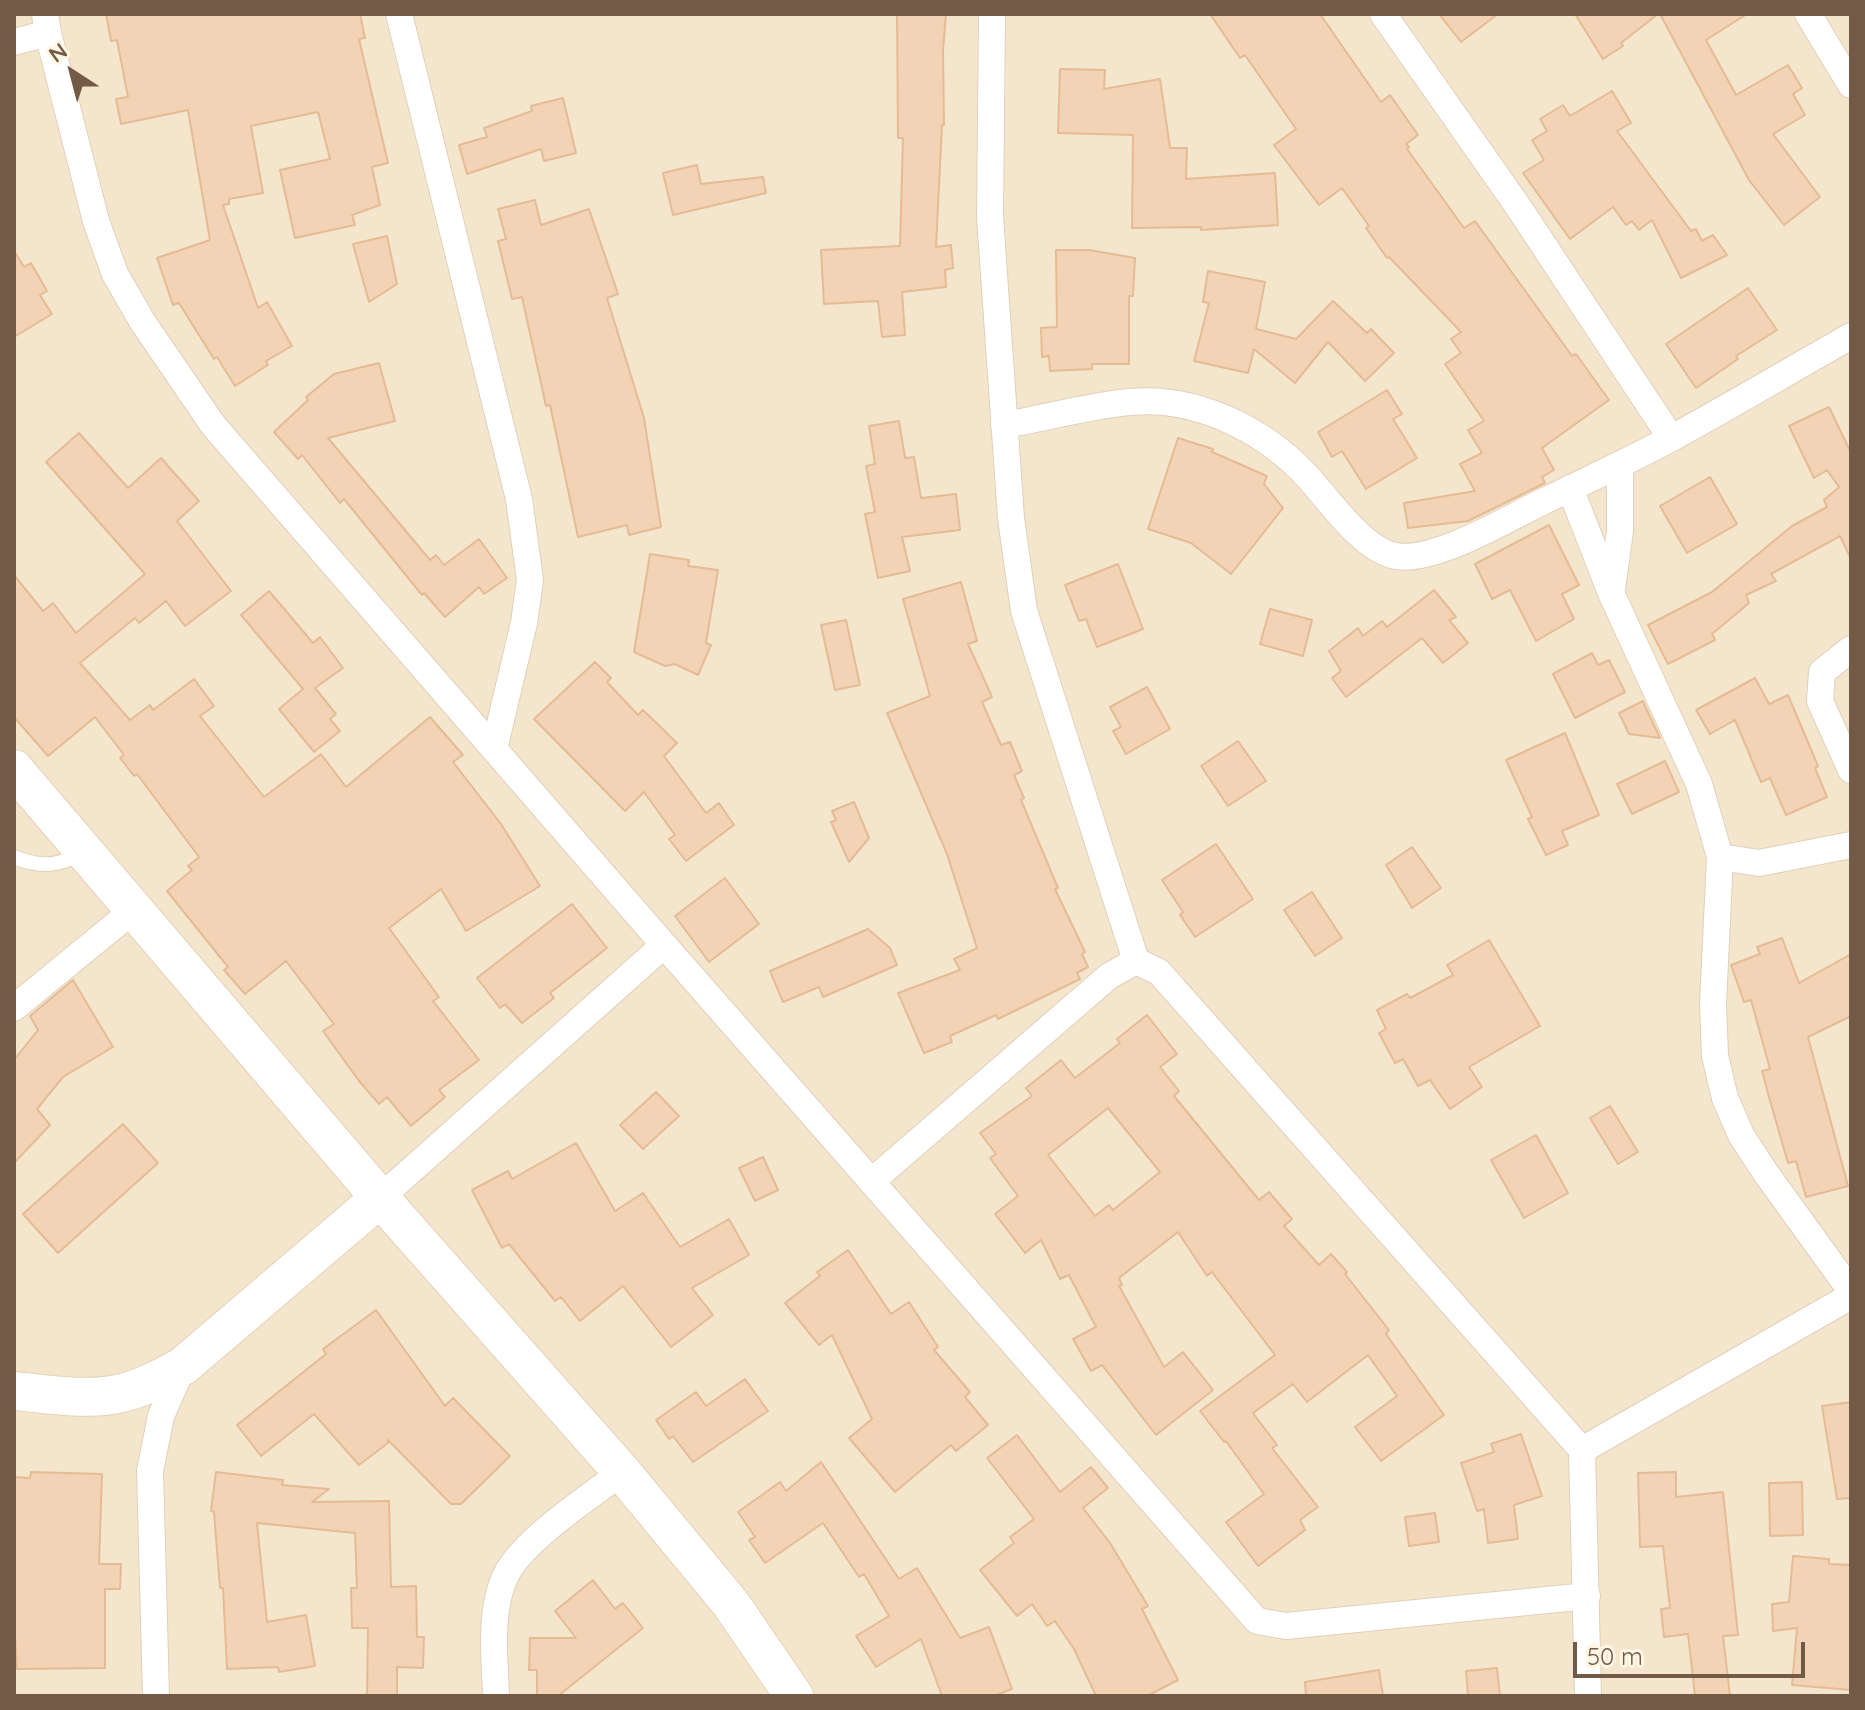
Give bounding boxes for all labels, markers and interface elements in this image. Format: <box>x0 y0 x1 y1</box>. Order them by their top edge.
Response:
north arrow <box>32 32 112 112</box>
text: N <box>43 37 73 69</box>
scale bar <box>1577 1626 1809 1676</box>
text: 50 m <box>1587 1641 1643 1671</box>

